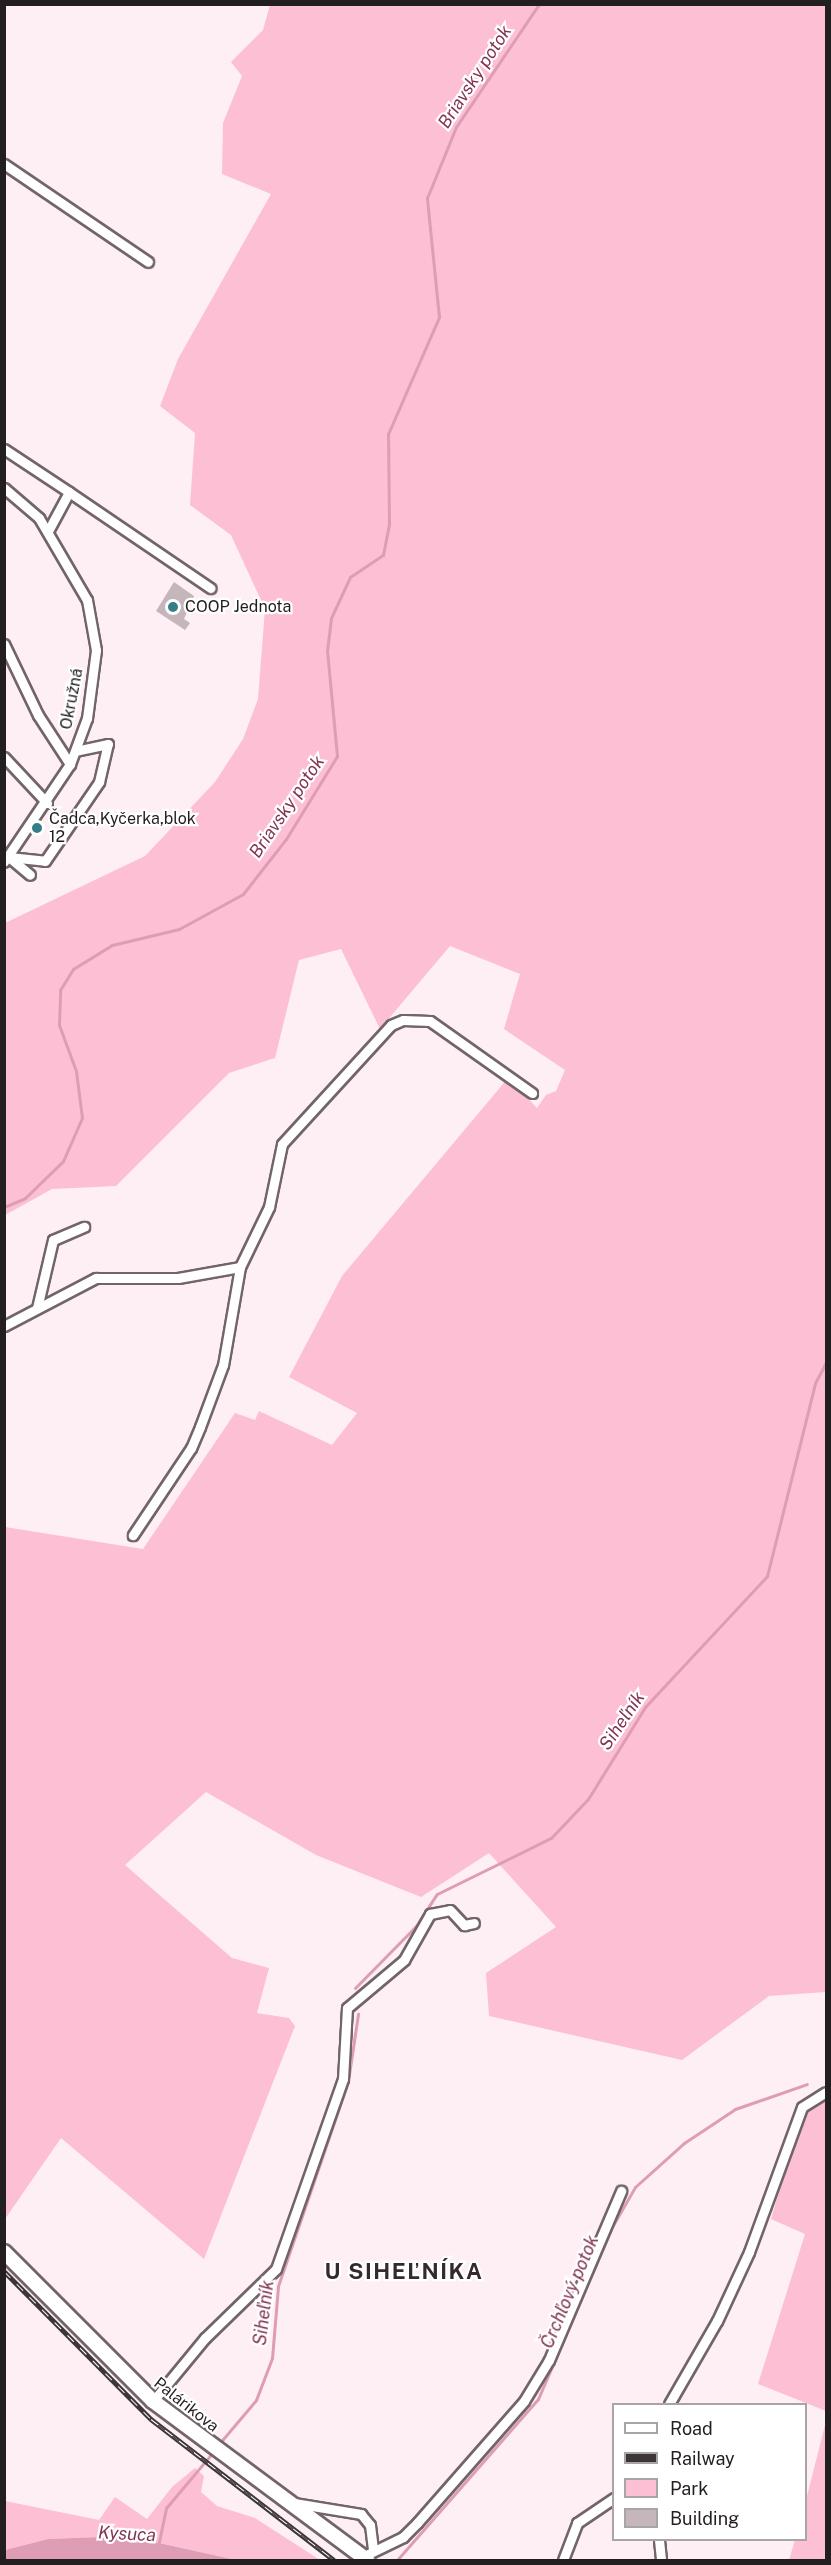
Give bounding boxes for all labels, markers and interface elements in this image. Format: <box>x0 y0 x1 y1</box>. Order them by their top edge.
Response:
water label: Briavsky potok <box>434 21 516 133</box>
place label: COOP Jednota <box>185 597 291 617</box>
marker: COOP Jednota <box>166 600 180 614</box>
street label: Okružná <box>57 667 87 731</box>
water label: Briavsky potok <box>245 752 329 862</box>
place label: Čadca,Kyčerka,blok 12 <box>49 809 196 847</box>
marker: Čadca,Kyčerka,blok 12 <box>30 821 44 835</box>
water label: Siheľník <box>595 1688 649 1754</box>
water label: Črchľový potok <box>536 2232 604 2352</box>
district label: U SIHEĽNÍKA <box>324 2259 484 2285</box>
water label: Siheľník <box>249 2279 279 2347</box>
street label: Palárikova <box>150 2374 222 2436</box>
legend <box>612 2403 807 2541</box>
text: Road <box>670 2418 713 2439</box>
text: Railway <box>670 2448 735 2469</box>
text: Park <box>670 2478 708 2499</box>
text: Building <box>670 2508 739 2529</box>
water label: Kysuca <box>98 2522 156 2546</box>

